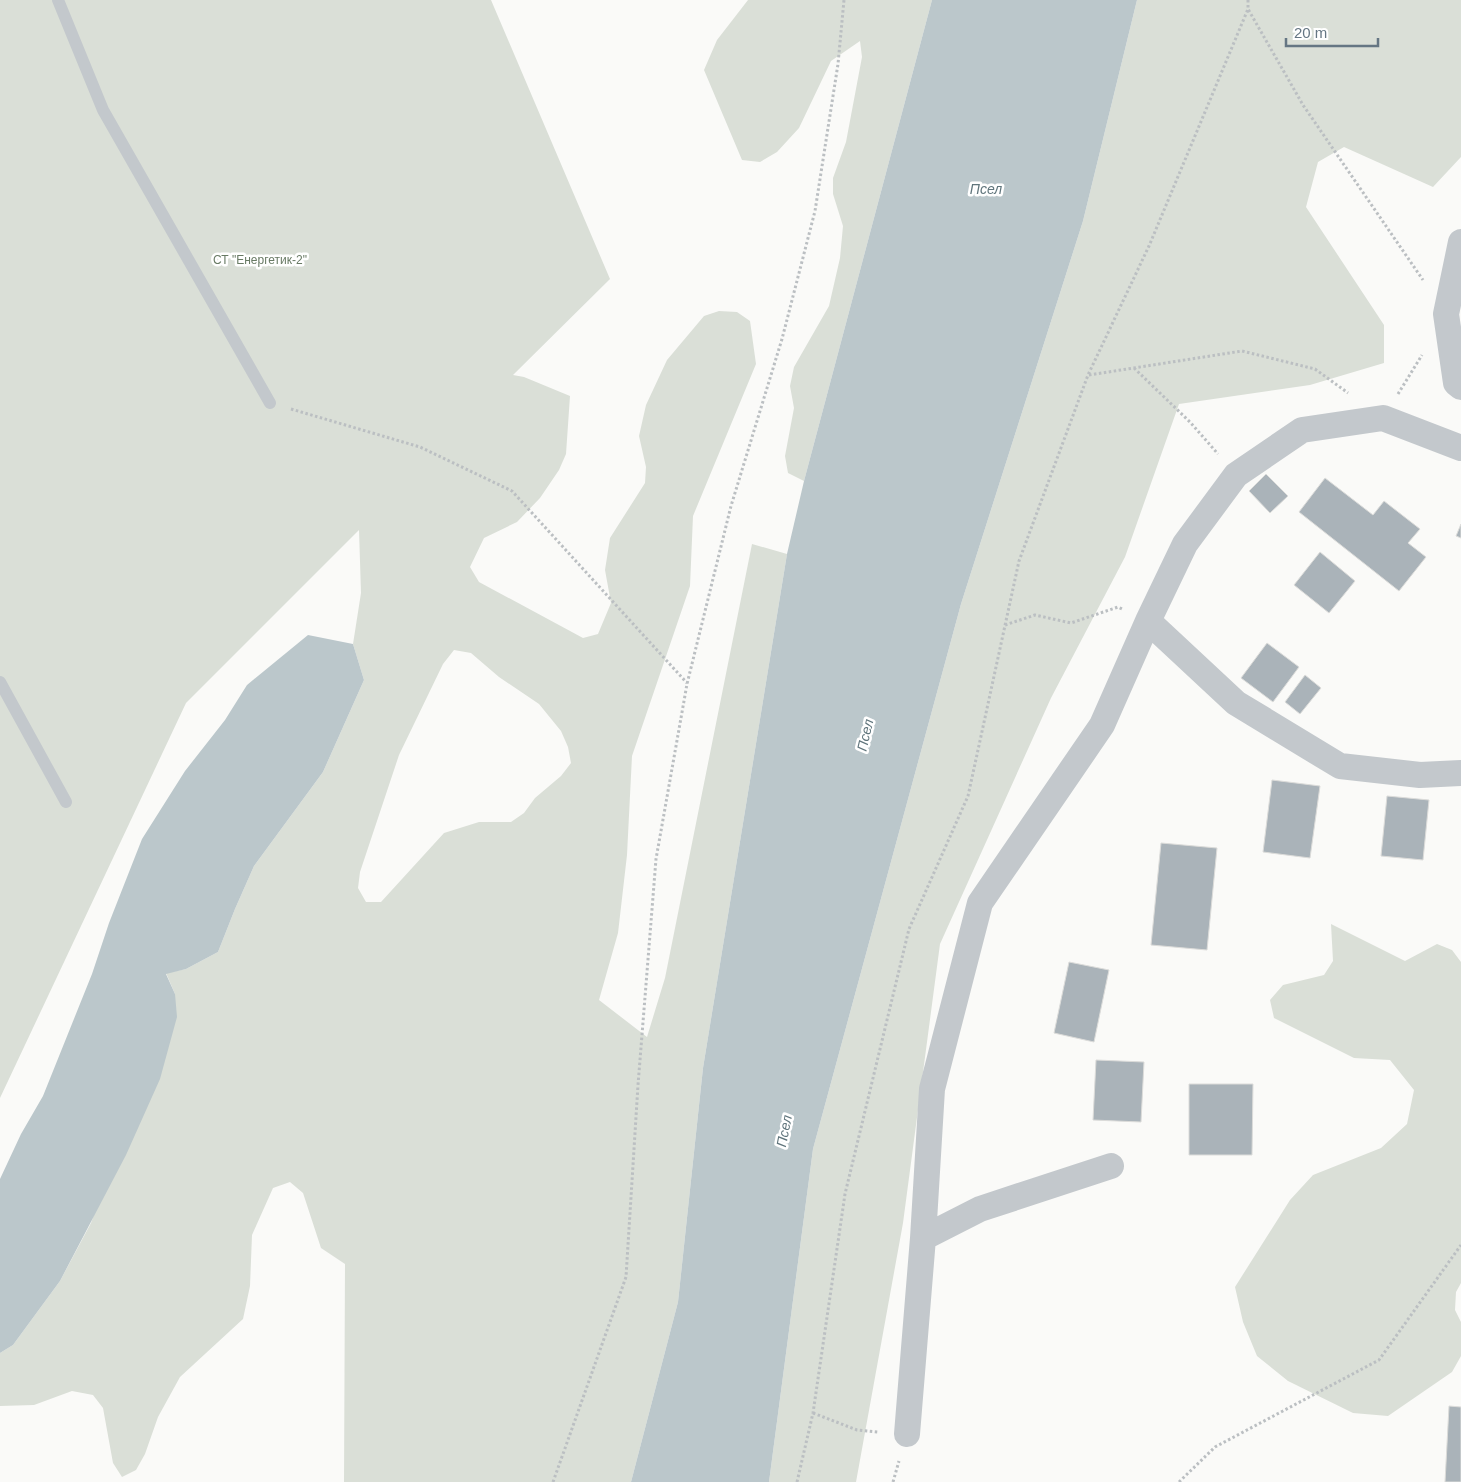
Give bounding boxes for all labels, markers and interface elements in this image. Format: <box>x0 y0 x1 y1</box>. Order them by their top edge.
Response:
scale bar <box>1286 15 1378 47</box>
text: 20 m <box>1294 24 1327 41</box>
water label: Псел <box>970 181 1002 197</box>
park label: СТ "Енергетик-2" <box>213 253 307 267</box>
water label: Псел <box>854 717 876 753</box>
water label: Псел <box>773 1113 795 1148</box>

